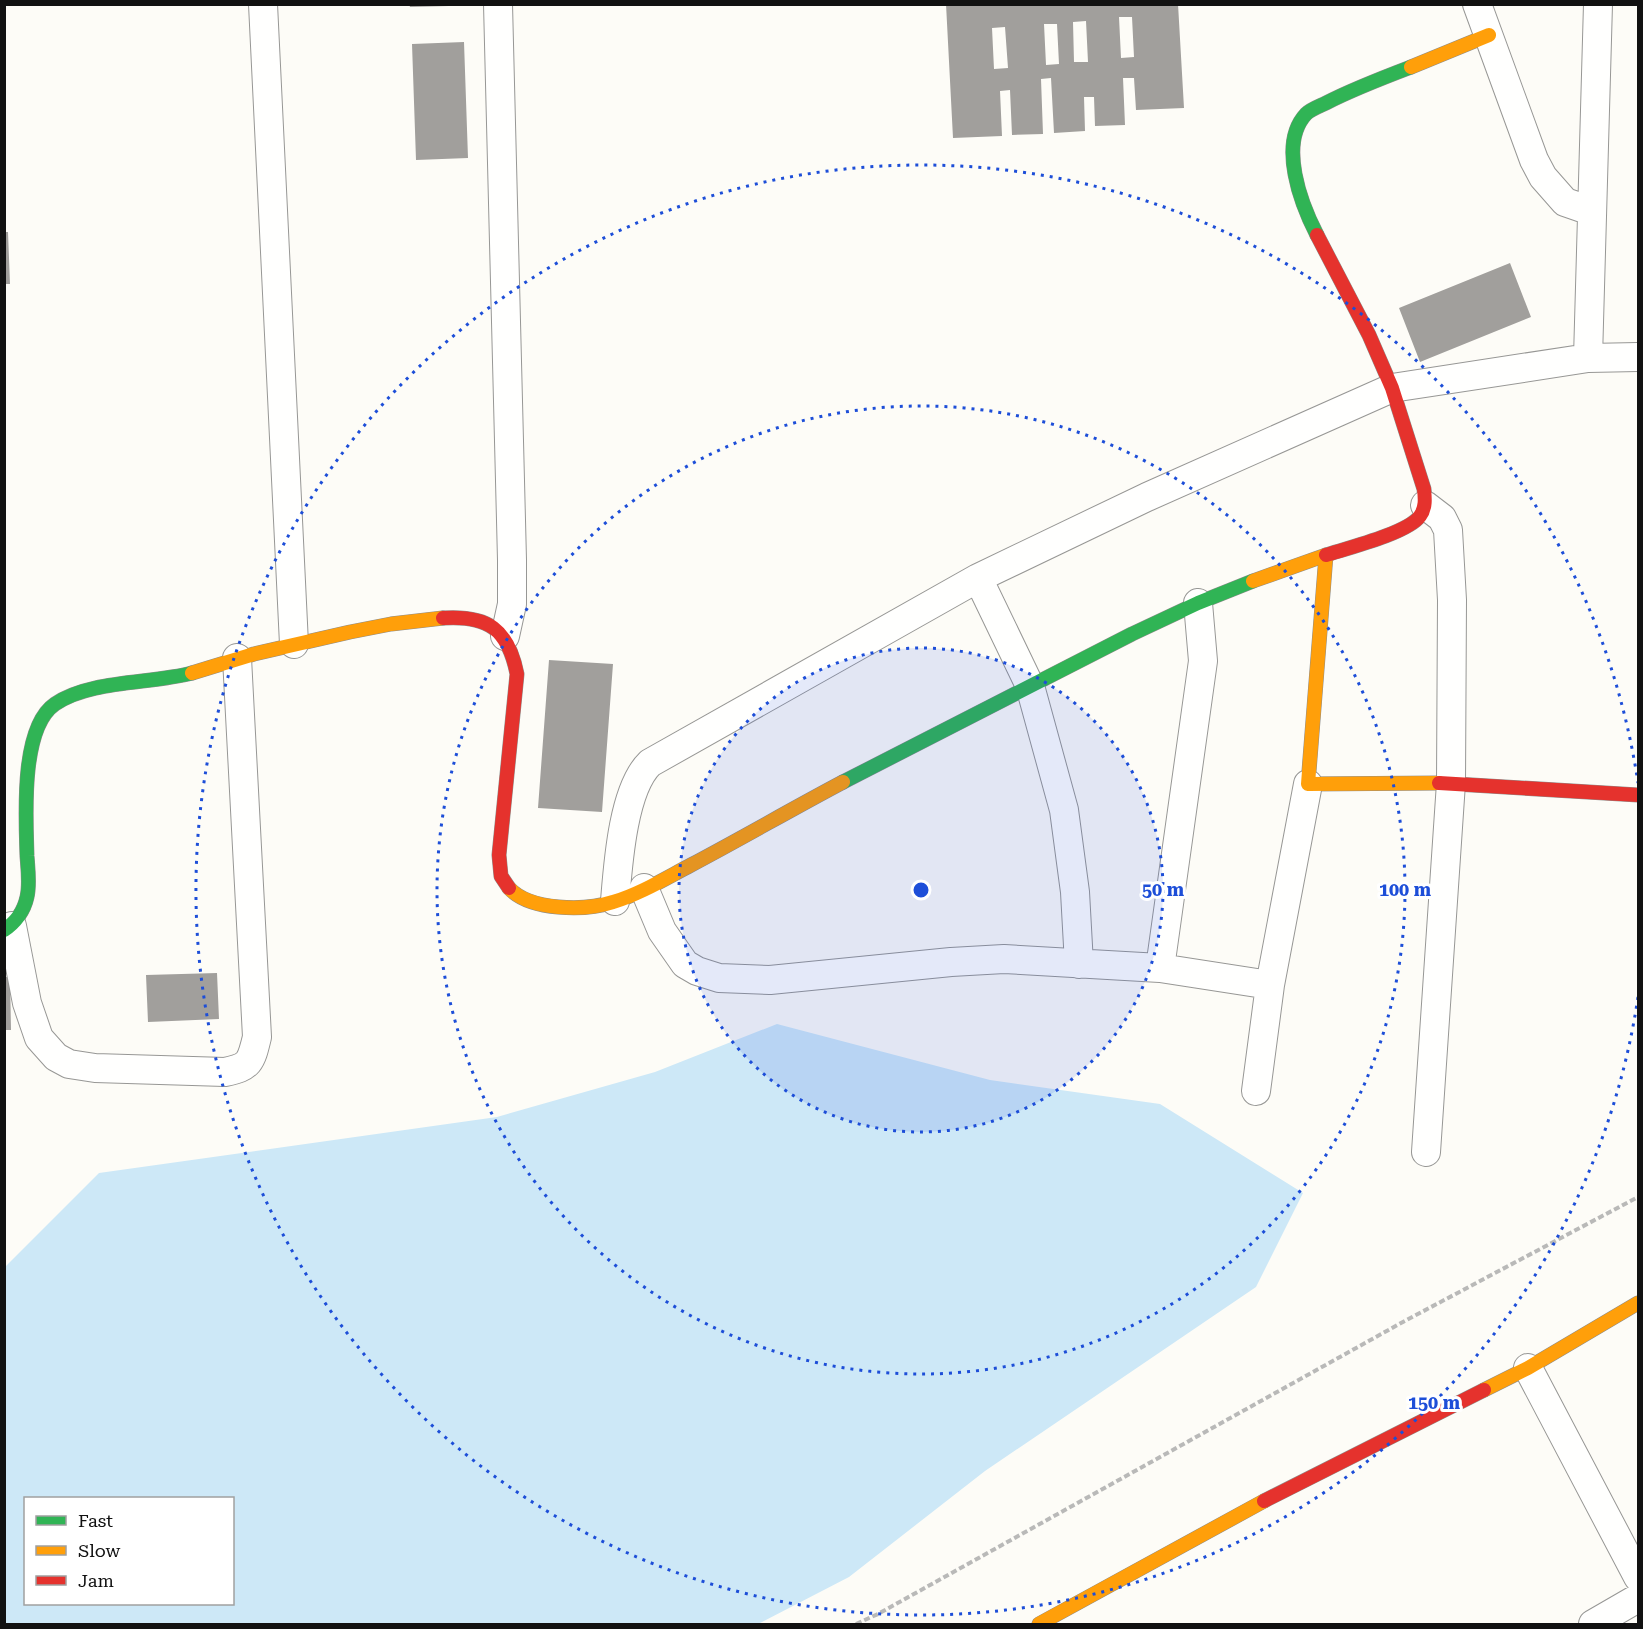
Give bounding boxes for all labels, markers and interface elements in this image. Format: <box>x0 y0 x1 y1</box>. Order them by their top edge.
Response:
text: 50 m <box>1142 879 1185 900</box>
text: 100 m <box>1379 879 1432 900</box>
centre of rings <box>911 880 931 900</box>
text: 150 m <box>1408 1392 1461 1413</box>
legend <box>24 1497 234 1605</box>
text: Fast <box>78 1510 113 1531</box>
text: Slow <box>78 1540 120 1561</box>
text: Jam <box>78 1570 114 1591</box>

